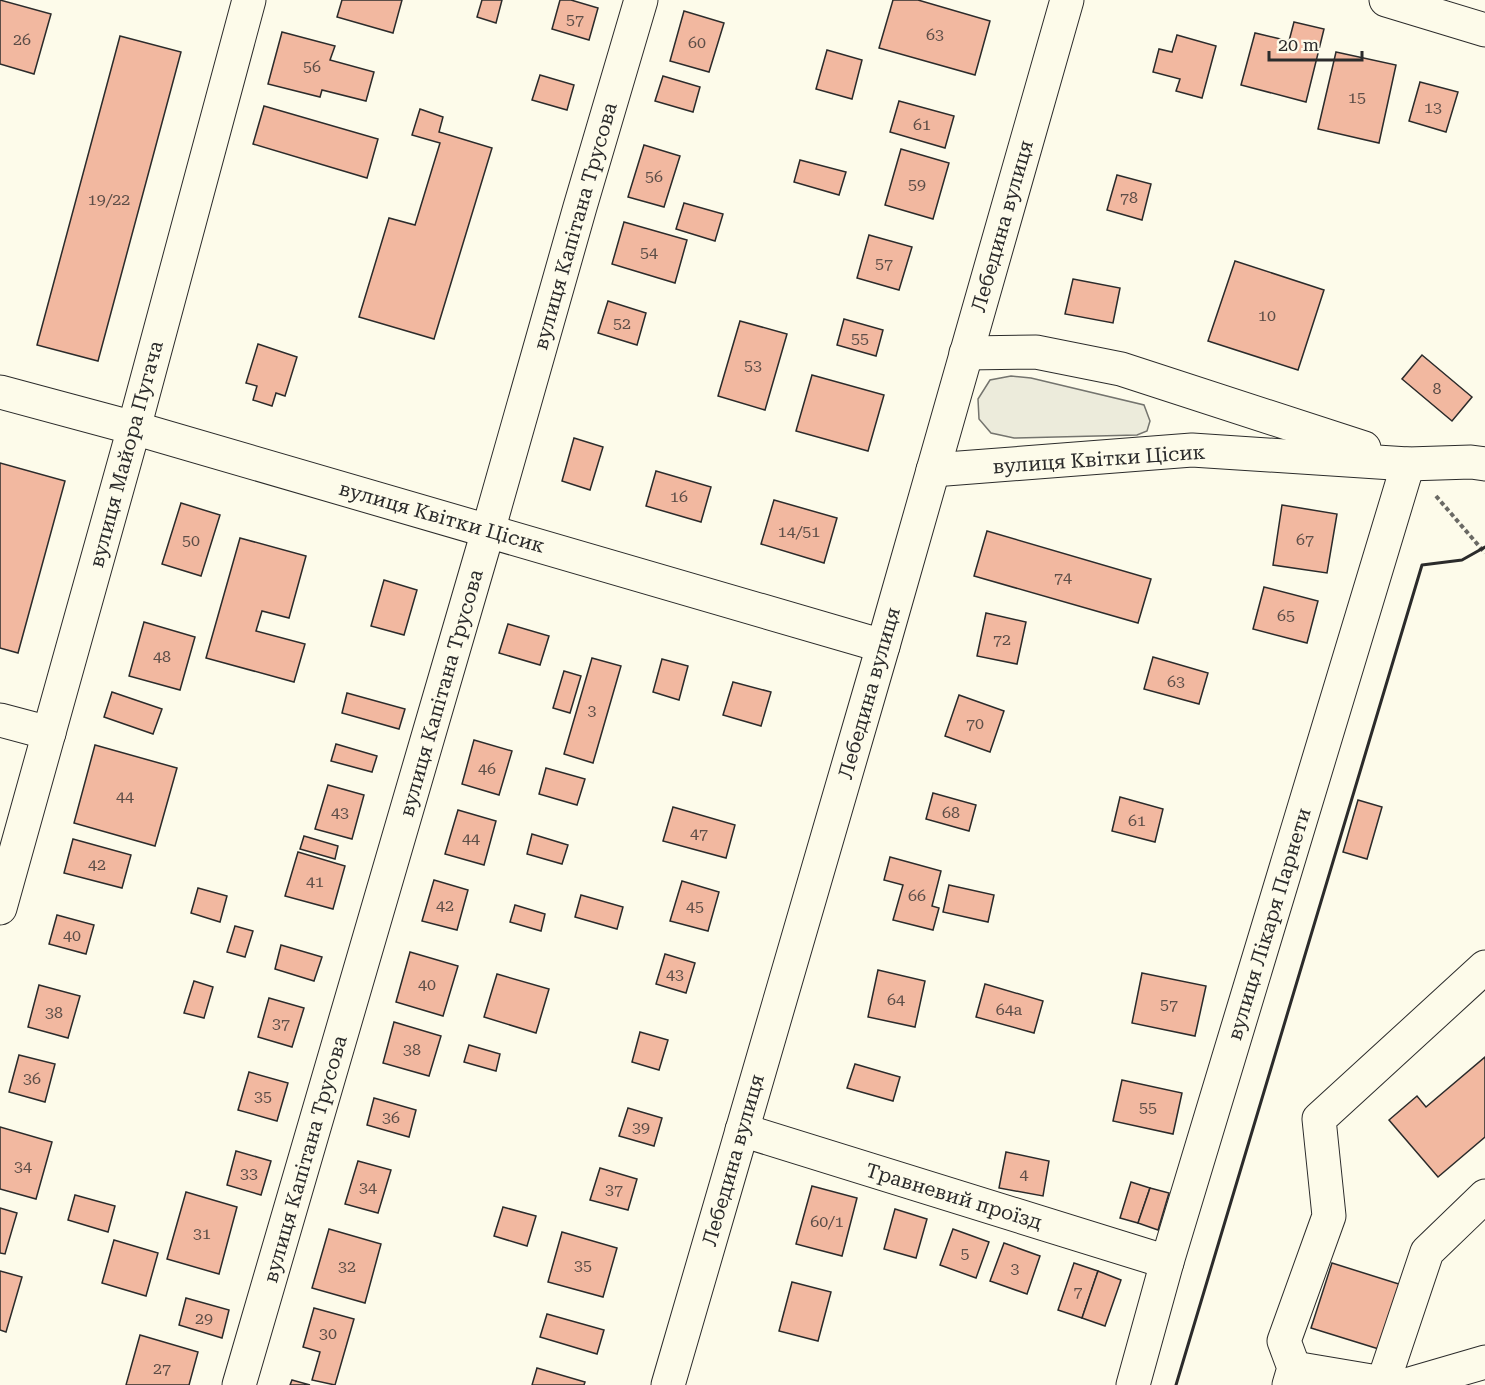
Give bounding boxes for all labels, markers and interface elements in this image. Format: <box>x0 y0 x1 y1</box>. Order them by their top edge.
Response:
house number: 57 <box>566 10 584 29</box>
scale bar <box>1269 24 1362 62</box>
house number: 63 <box>926 25 944 44</box>
house number: 26 <box>13 30 31 49</box>
house number: 60 <box>688 33 706 52</box>
text: 20 m <box>1278 34 1319 55</box>
house number: 56 <box>303 57 321 76</box>
house number: 15 <box>1348 88 1366 107</box>
house number: 13 <box>1424 98 1442 117</box>
street label: вулиця Капітана Трусова <box>528 100 622 352</box>
house number: 61 <box>913 115 931 134</box>
street label: Лебедина вулиця <box>966 137 1038 315</box>
house number: 56 <box>645 167 663 186</box>
house number: 59 <box>908 175 926 194</box>
house number: 78 <box>1120 188 1138 207</box>
house number: 19/22 <box>88 190 130 209</box>
house number: 54 <box>640 243 658 262</box>
house number: 57 <box>875 254 893 273</box>
house number: 10 <box>1258 306 1276 325</box>
house number: 52 <box>613 314 631 333</box>
house number: 55 <box>851 329 869 348</box>
street label: вулиця Майора Пугача <box>84 338 168 570</box>
house number: 53 <box>744 356 762 375</box>
house number: 8 <box>1433 379 1442 398</box>
street label: вулиця Квітки Цісик <box>992 440 1206 478</box>
street label: вулиця Квітки Цісик <box>336 476 548 558</box>
house number: 16 <box>670 487 688 506</box>
house number: 14/51 <box>778 522 820 541</box>
house number: 67 <box>1296 530 1314 549</box>
house number: 50 <box>182 531 200 550</box>
street label: вулиця Капітана Трусова <box>394 567 488 819</box>
house number: 74 <box>1054 568 1072 587</box>
street label: Лебедина вулиця <box>833 604 905 782</box>
house number: 65 <box>1277 606 1295 625</box>
house number: 72 <box>993 630 1011 649</box>
house number: 48 <box>153 647 171 666</box>
house number: 63 <box>1167 672 1185 691</box>
house number: 3 <box>588 701 597 720</box>
house number: 70 <box>966 714 984 733</box>
house number: 46 <box>478 759 496 778</box>
house number: 44 <box>116 787 134 806</box>
house number: 43 <box>331 803 349 822</box>
house number: 68 <box>942 803 960 822</box>
street label: вулиця Лікаря Парнети <box>1222 805 1316 1043</box>
house number: 61 <box>1128 811 1146 830</box>
house number: 47 <box>690 824 708 843</box>
house number: 44 <box>462 829 480 848</box>
house number: 42 <box>88 855 106 874</box>
house number: 41 <box>306 872 324 891</box>
house number: 66 <box>908 886 926 905</box>
house number: 42 <box>436 896 454 915</box>
house number: 45 <box>686 897 704 916</box>
house number: 40 <box>63 926 81 945</box>
house number: 43 <box>666 965 684 984</box>
house number: 40 <box>418 975 436 994</box>
house number: 64 <box>887 990 905 1009</box>
house number: 57 <box>1160 995 1178 1014</box>
house number: 64а <box>996 1000 1023 1019</box>
house number: 38 <box>45 1003 63 1022</box>
house number: 37 <box>272 1014 290 1033</box>
street label: вулиця Капітана Трусова <box>258 1033 352 1285</box>
house number: 38 <box>403 1040 421 1059</box>
house number: 36 <box>23 1069 41 1088</box>
street label: Лебедина вулиця <box>697 1071 769 1249</box>
house number: 35 <box>254 1087 272 1106</box>
house number: 55 <box>1139 1098 1157 1117</box>
house number: 36 <box>382 1108 400 1127</box>
house number: 39 <box>632 1118 650 1137</box>
house number: 34 <box>14 1157 32 1176</box>
street label: Травневий проїзд <box>863 1158 1045 1234</box>
house number: 33 <box>240 1164 258 1183</box>
house number: 4 <box>1020 1165 1029 1184</box>
house number: 34 <box>359 1178 377 1197</box>
house number: 37 <box>605 1180 623 1199</box>
house number: 60/1 <box>810 1212 844 1231</box>
house number: 31 <box>193 1224 211 1243</box>
house number: 5 <box>961 1244 970 1263</box>
house number: 35 <box>574 1256 592 1275</box>
house number: 32 <box>338 1257 356 1276</box>
house number: 3 <box>1011 1259 1020 1278</box>
house number: 7 <box>1074 1282 1083 1301</box>
house number: 29 <box>195 1309 213 1328</box>
house number: 30 <box>319 1324 337 1343</box>
house number: 27 <box>153 1359 171 1378</box>

